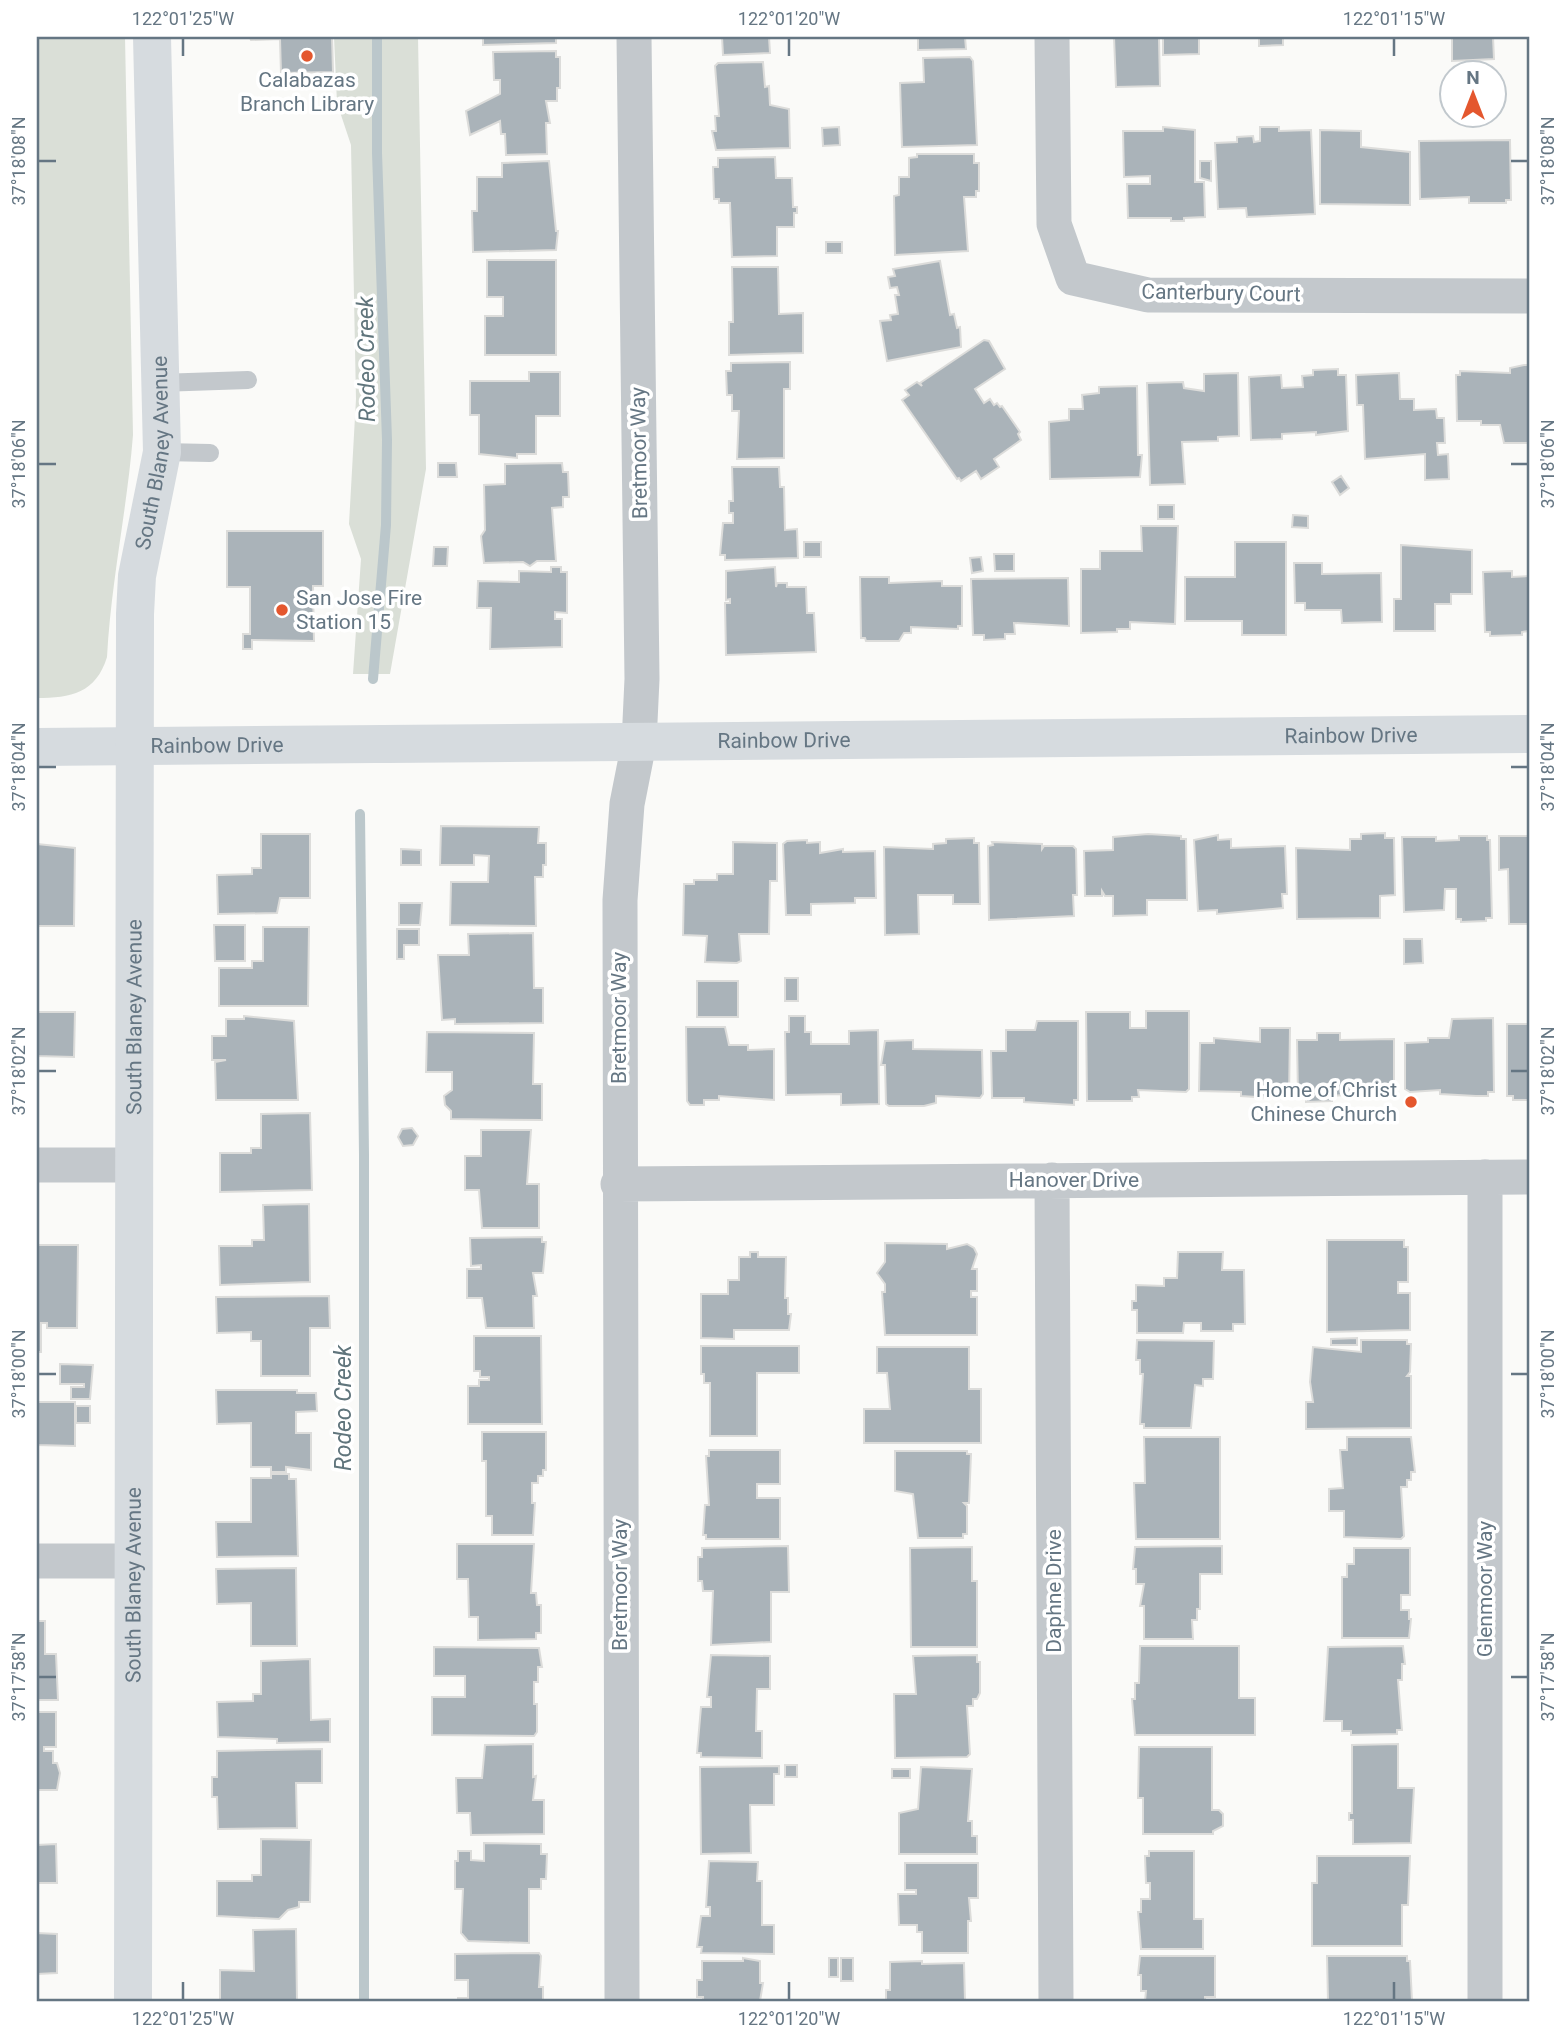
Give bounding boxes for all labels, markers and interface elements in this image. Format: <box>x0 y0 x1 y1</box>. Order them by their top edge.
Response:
text: 122°01'25"W <box>132 8 234 29</box>
text: 122°01'20"W <box>738 8 840 29</box>
text: 122°01'15"W <box>1343 8 1445 29</box>
marker: Calabazas Branch Library <box>299 48 315 64</box>
north arrow <box>1438 60 1508 130</box>
text: N <box>1466 66 1480 89</box>
place label: Calabazas Branch Library <box>240 68 374 116</box>
text: 37°18'08"N <box>8 116 29 206</box>
text: 37°18'08"N <box>1537 116 1558 206</box>
street label: Canterbury Court <box>1141 280 1301 306</box>
water label: Rodeo Creek <box>352 295 381 422</box>
street label: South Blaney Avenue <box>131 355 174 552</box>
street label: Bretmoor Way <box>626 387 652 519</box>
text: 37°18'06"N <box>8 419 29 509</box>
text: 37°18'06"N <box>1537 419 1558 509</box>
place label: San Jose Fire Station 15 <box>296 586 422 634</box>
marker: San Jose Fire Station 15 <box>274 602 290 618</box>
text: 37°18'04"N <box>8 722 29 812</box>
text: 37°18'04"N <box>1537 722 1558 812</box>
street label: Rainbow Drive <box>1284 723 1418 748</box>
street label: Rainbow Drive <box>717 728 851 753</box>
street label: Rainbow Drive <box>150 733 284 758</box>
street label: South Blaney Avenue <box>122 919 147 1115</box>
street label: Bretmoor Way <box>607 952 631 1084</box>
text: 37°18'02"N <box>8 1026 29 1116</box>
text: 37°18'02"N <box>1537 1026 1558 1116</box>
place label: Home of Christ Chinese Church <box>1250 1078 1397 1126</box>
marker: Home of Christ Chinese Church <box>1403 1094 1419 1110</box>
street label: Hanover Drive <box>1009 1168 1139 1192</box>
text: 37°18'00"N <box>8 1329 29 1419</box>
text: 37°18'00"N <box>1537 1329 1558 1419</box>
water label: Rodeo Creek <box>330 1344 357 1471</box>
street label: South Blaney Avenue <box>121 1487 146 1683</box>
street label: Bretmoor Way <box>608 1519 632 1651</box>
street label: Glenmoor Way <box>1473 1521 1497 1657</box>
street label: Daphne Drive <box>1042 1529 1066 1653</box>
text: 37°17'58"N <box>8 1632 29 1722</box>
text: 37°17'58"N <box>1537 1632 1558 1722</box>
text: 122°01'25"W <box>132 2008 234 2029</box>
text: 122°01'20"W <box>738 2008 840 2029</box>
text: 122°01'15"W <box>1343 2008 1445 2029</box>

